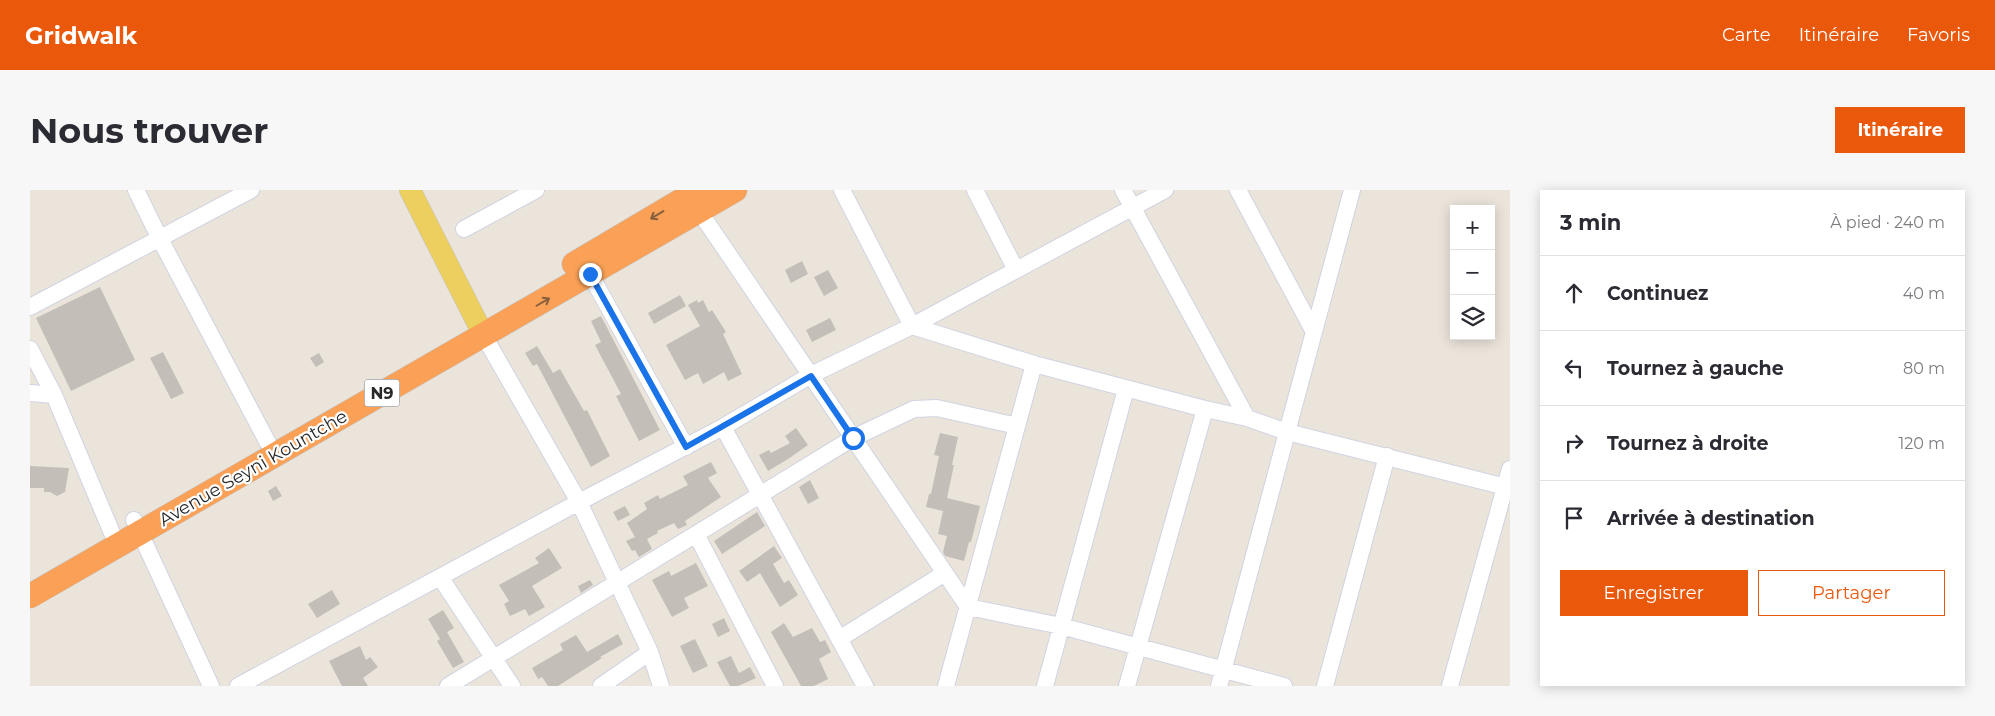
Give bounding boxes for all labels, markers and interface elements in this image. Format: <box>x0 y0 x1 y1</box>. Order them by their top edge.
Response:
text: Gridwalk <box>25 21 137 50</box>
text: Carte <box>1722 24 1771 46</box>
text: Itinéraire <box>1799 24 1879 46</box>
text: Favoris <box>1907 24 1970 46</box>
button: Itinéraire <box>1835 107 1965 153</box>
text: Nous trouver <box>30 109 268 152</box>
map controls <box>1450 205 1495 340</box>
button: + <box>1450 205 1495 250</box>
one-way arrow <box>651 210 665 220</box>
text: 3 min <box>1560 210 1621 235</box>
text: À pied · 240 m <box>1830 213 1945 232</box>
button: − <box>1450 250 1495 295</box>
route end <box>579 263 602 286</box>
icon: ahead <box>1560 279 1588 307</box>
text: Continuez <box>1607 282 1708 305</box>
text: 40 m <box>1903 284 1945 303</box>
button: layers <box>1450 295 1495 340</box>
one-way arrow <box>535 296 549 306</box>
icon: left <box>1560 354 1588 382</box>
text: Tournez à gauche <box>1607 357 1784 380</box>
text: 80 m <box>1903 359 1945 378</box>
road number: N9 <box>364 380 400 407</box>
street label: Avenue Seyni Kountche <box>155 405 351 531</box>
route start <box>842 427 865 450</box>
icon: right <box>1560 429 1588 457</box>
text: Tournez à droite <box>1607 432 1768 455</box>
text: 120 m <box>1898 434 1945 453</box>
icon: arrive <box>1560 504 1588 532</box>
text: Arrivée à destination <box>1607 507 1815 530</box>
button: Enregistrer <box>1560 570 1748 616</box>
button: Partager <box>1758 570 1945 616</box>

